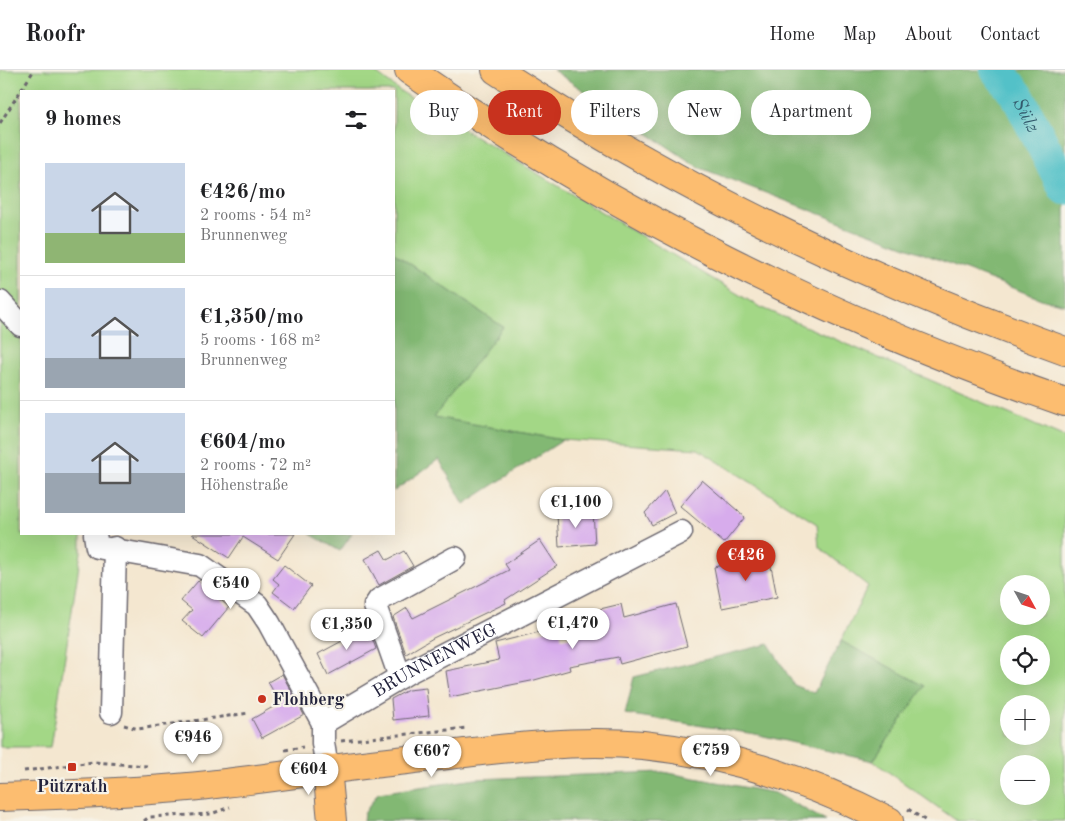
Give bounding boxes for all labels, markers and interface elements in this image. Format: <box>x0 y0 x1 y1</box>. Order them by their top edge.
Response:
text: Roofr <box>25 23 86 47</box>
text: Home <box>769 26 815 44</box>
text: Map <box>843 26 876 44</box>
text: About <box>904 26 952 44</box>
text: Contact <box>980 26 1040 44</box>
chip: Buy <box>410 90 478 135</box>
chip: Rent <box>488 90 561 135</box>
chip: Filters <box>571 90 658 135</box>
chip: New <box>668 90 741 135</box>
chip: Apartment <box>751 90 871 135</box>
water label: Sülz <box>1008 95 1042 136</box>
icon: filters <box>342 106 370 134</box>
text: 9 homes <box>45 109 121 130</box>
text: €426/mo <box>200 182 286 203</box>
icon: home <box>85 183 145 243</box>
text: 2 rooms · 54 m² <box>200 208 311 224</box>
text: Brunnenweg <box>200 228 287 244</box>
text: €1,350/mo <box>200 307 304 328</box>
icon: home <box>85 308 145 368</box>
text: 5 rooms · 168 m² <box>200 333 320 349</box>
text: Brunnenweg <box>200 353 287 369</box>
text: €604/mo <box>200 432 286 453</box>
icon: home <box>85 433 145 493</box>
text: 2 rooms · 72 m² <box>200 458 311 474</box>
text: Höhenstraße <box>200 478 288 494</box>
pin: €1,100 <box>535 486 617 529</box>
text: €1,100 <box>551 495 601 511</box>
pin: €426 <box>716 540 776 582</box>
text: €426 <box>727 548 765 564</box>
pin: €540 <box>201 568 261 610</box>
north arrow <box>1000 575 1050 625</box>
map controls <box>1000 575 1050 805</box>
text: €540 <box>212 576 250 592</box>
pin: €1,350 <box>306 608 388 651</box>
pin: €1,470 <box>532 608 614 650</box>
text: €1,470 <box>548 616 598 632</box>
text: €1,350 <box>322 617 372 633</box>
street label: BRUNNENWEG <box>370 621 500 701</box>
button: locate <box>1000 635 1050 685</box>
place label: Flohberg <box>272 691 345 709</box>
marker: Flohberg <box>256 693 268 705</box>
button: + <box>1000 695 1050 745</box>
pin: €946 <box>163 722 223 764</box>
text: €946 <box>174 730 212 746</box>
pin: €759 <box>681 734 741 777</box>
pin: €607 <box>402 736 462 778</box>
text: €759 <box>692 743 730 759</box>
text: €607 <box>413 744 451 760</box>
pin: €604 <box>279 754 339 796</box>
button: − <box>1000 755 1050 805</box>
marker: Pützrath <box>66 761 78 773</box>
text: €604 <box>290 762 328 778</box>
place label: Pützrath <box>37 778 107 796</box>

